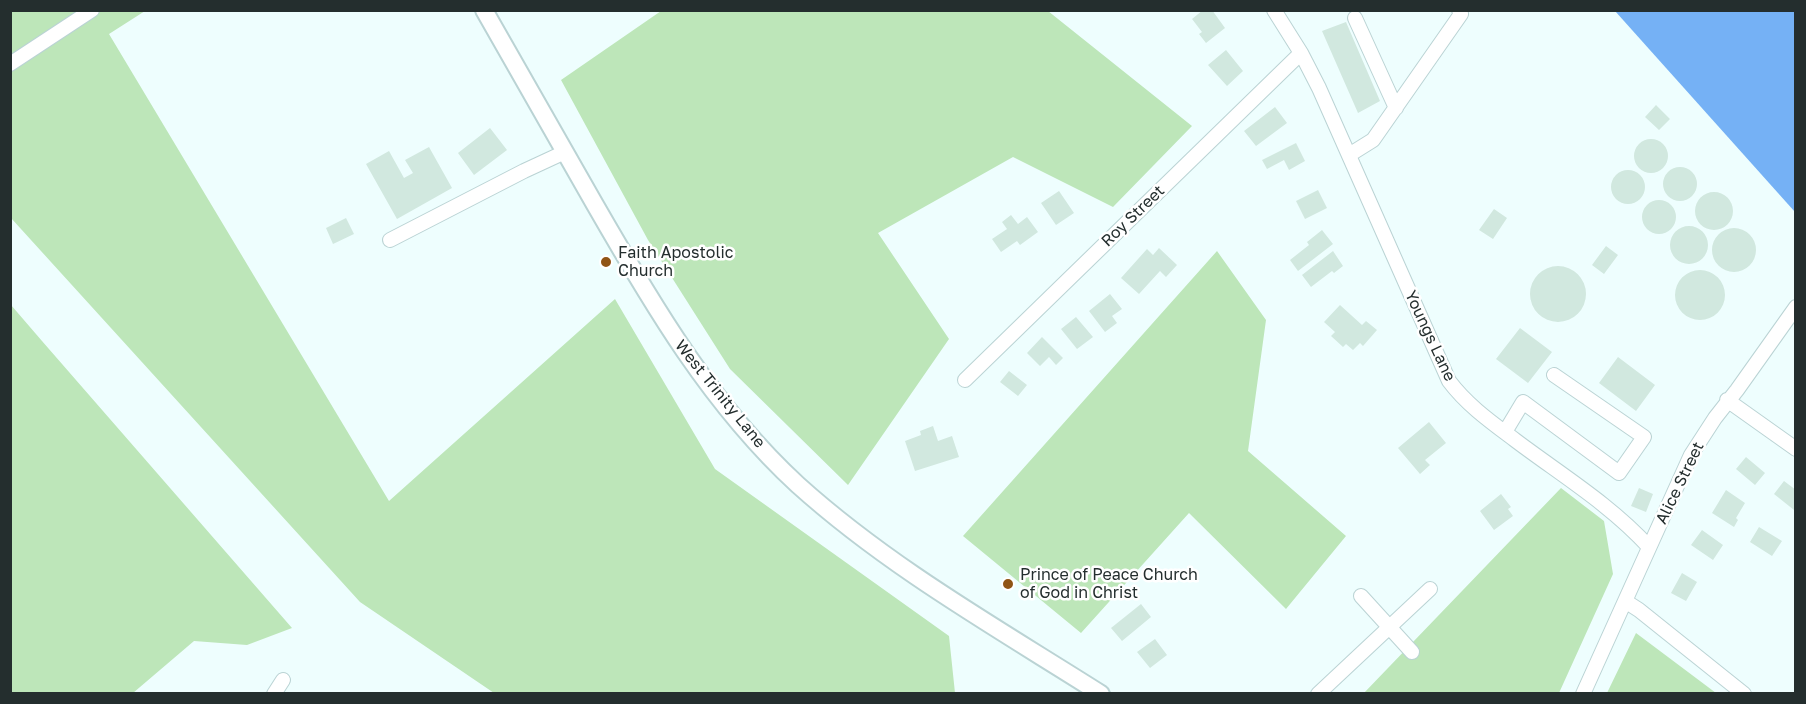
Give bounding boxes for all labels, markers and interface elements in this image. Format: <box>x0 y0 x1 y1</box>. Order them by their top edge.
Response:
street label: Roy Street <box>1097 181 1169 251</box>
place label: Faith Apostolic Church <box>618 243 734 281</box>
marker: Faith Apostolic Church <box>599 255 613 269</box>
street label: Youngs Lane <box>1401 288 1459 384</box>
street label: West Trinity Lane <box>671 336 769 452</box>
street label: Alice Street <box>1652 439 1708 527</box>
place label: Prince of Peace Church of God in Christ <box>1020 565 1198 603</box>
marker: Prince of Peace Church of God in Christ <box>1001 577 1015 591</box>

